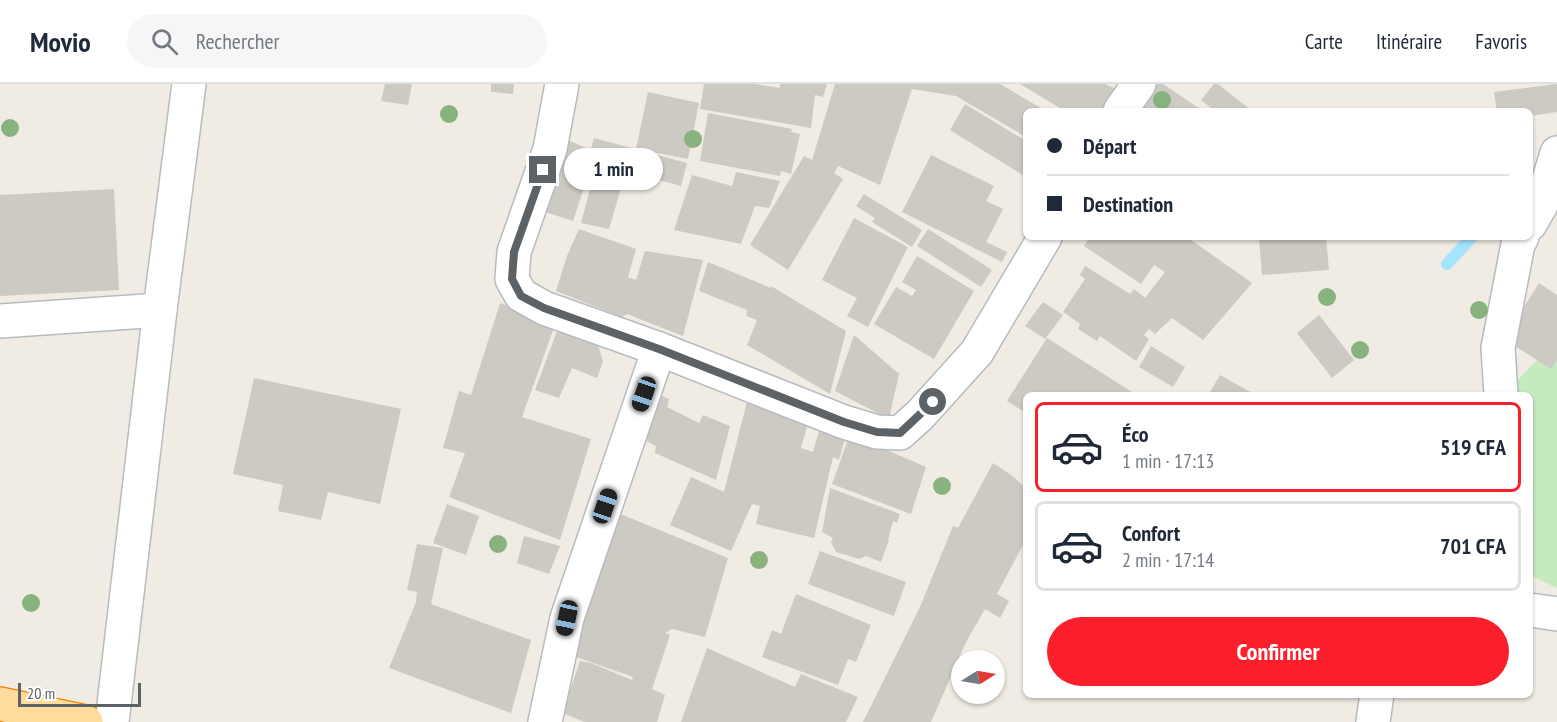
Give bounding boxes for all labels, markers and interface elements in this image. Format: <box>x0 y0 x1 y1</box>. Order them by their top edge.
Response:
search box <box>127 14 547 68</box>
text: Movio <box>30 23 91 60</box>
icon: search <box>148 25 181 58</box>
text: Rechercher <box>196 27 280 55</box>
text: Carte <box>1305 28 1343 55</box>
text: Itinéraire <box>1376 28 1442 55</box>
text: Favoris <box>1475 28 1527 55</box>
text: Départ <box>1083 132 1137 160</box>
callout: 1 min <box>564 149 663 191</box>
route end <box>529 156 556 183</box>
text: 1 min <box>593 156 634 182</box>
text: Destination <box>1083 190 1173 218</box>
car <box>630 374 658 414</box>
route start <box>919 388 946 415</box>
icon: car <box>1050 420 1104 474</box>
text: Éco <box>1122 420 1149 448</box>
text: 519 CFA <box>1440 433 1506 461</box>
text: 1 min · 17:13 <box>1122 448 1214 474</box>
car <box>591 486 619 526</box>
icon: car <box>1050 519 1104 573</box>
text: Confort <box>1122 519 1180 547</box>
text: 701 CFA <box>1440 532 1506 560</box>
text: 2 min · 17:14 <box>1122 547 1214 573</box>
car <box>554 599 580 637</box>
button: Confirmer <box>1047 617 1509 686</box>
north arrow <box>951 650 1005 704</box>
map controls <box>951 650 1005 704</box>
scale bar <box>18 680 141 708</box>
text: 20 m <box>27 683 55 703</box>

